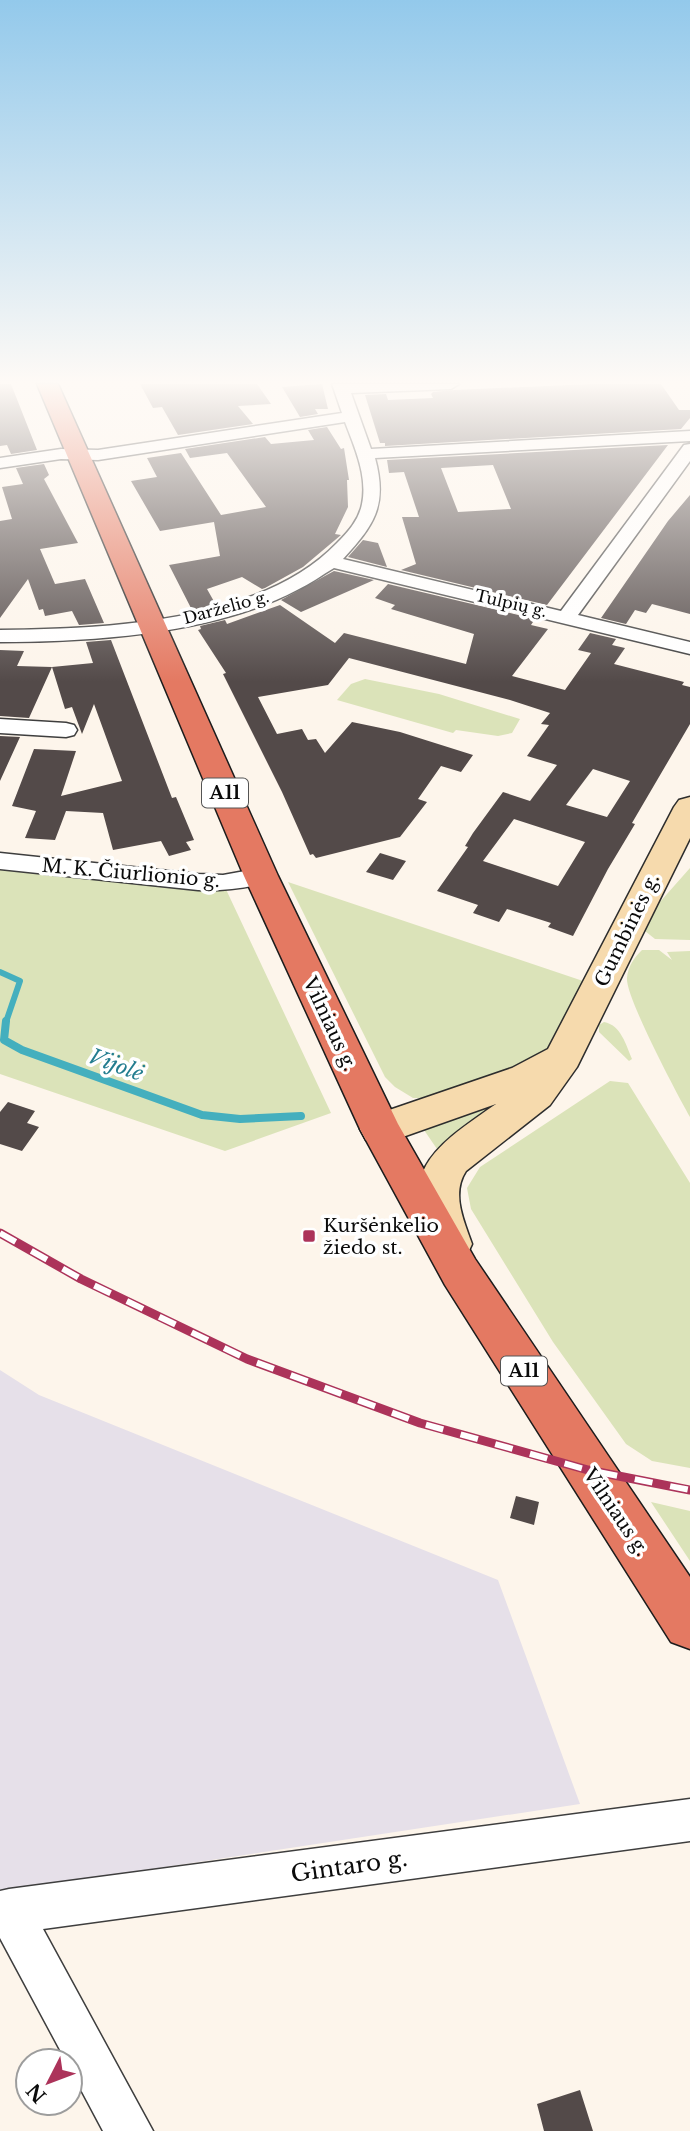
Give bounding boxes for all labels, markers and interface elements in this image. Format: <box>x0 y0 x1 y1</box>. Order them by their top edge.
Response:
street label: Tulpių g. <box>473 585 549 621</box>
street label: Darželio g. <box>181 586 271 628</box>
road number: A11 <box>202 778 248 808</box>
street label: M. K. Čiurlionio g. <box>41 854 221 892</box>
street label: Gumbinės g. <box>590 870 664 990</box>
street label: Vilniaus g. <box>298 973 362 1074</box>
water label: Vijolė <box>85 1043 147 1087</box>
place label: Kuršėnkelio žiedo st. <box>323 1214 439 1259</box>
marker: Kuršėnkelio žiedo st. <box>301 1228 317 1244</box>
road number: A11 <box>501 1356 547 1386</box>
street label: Vilniaus g. <box>578 1463 654 1560</box>
street label: Gintaro g. <box>289 1844 409 1888</box>
north arrow <box>14 2047 84 2117</box>
text: N <box>22 2079 51 2107</box>

